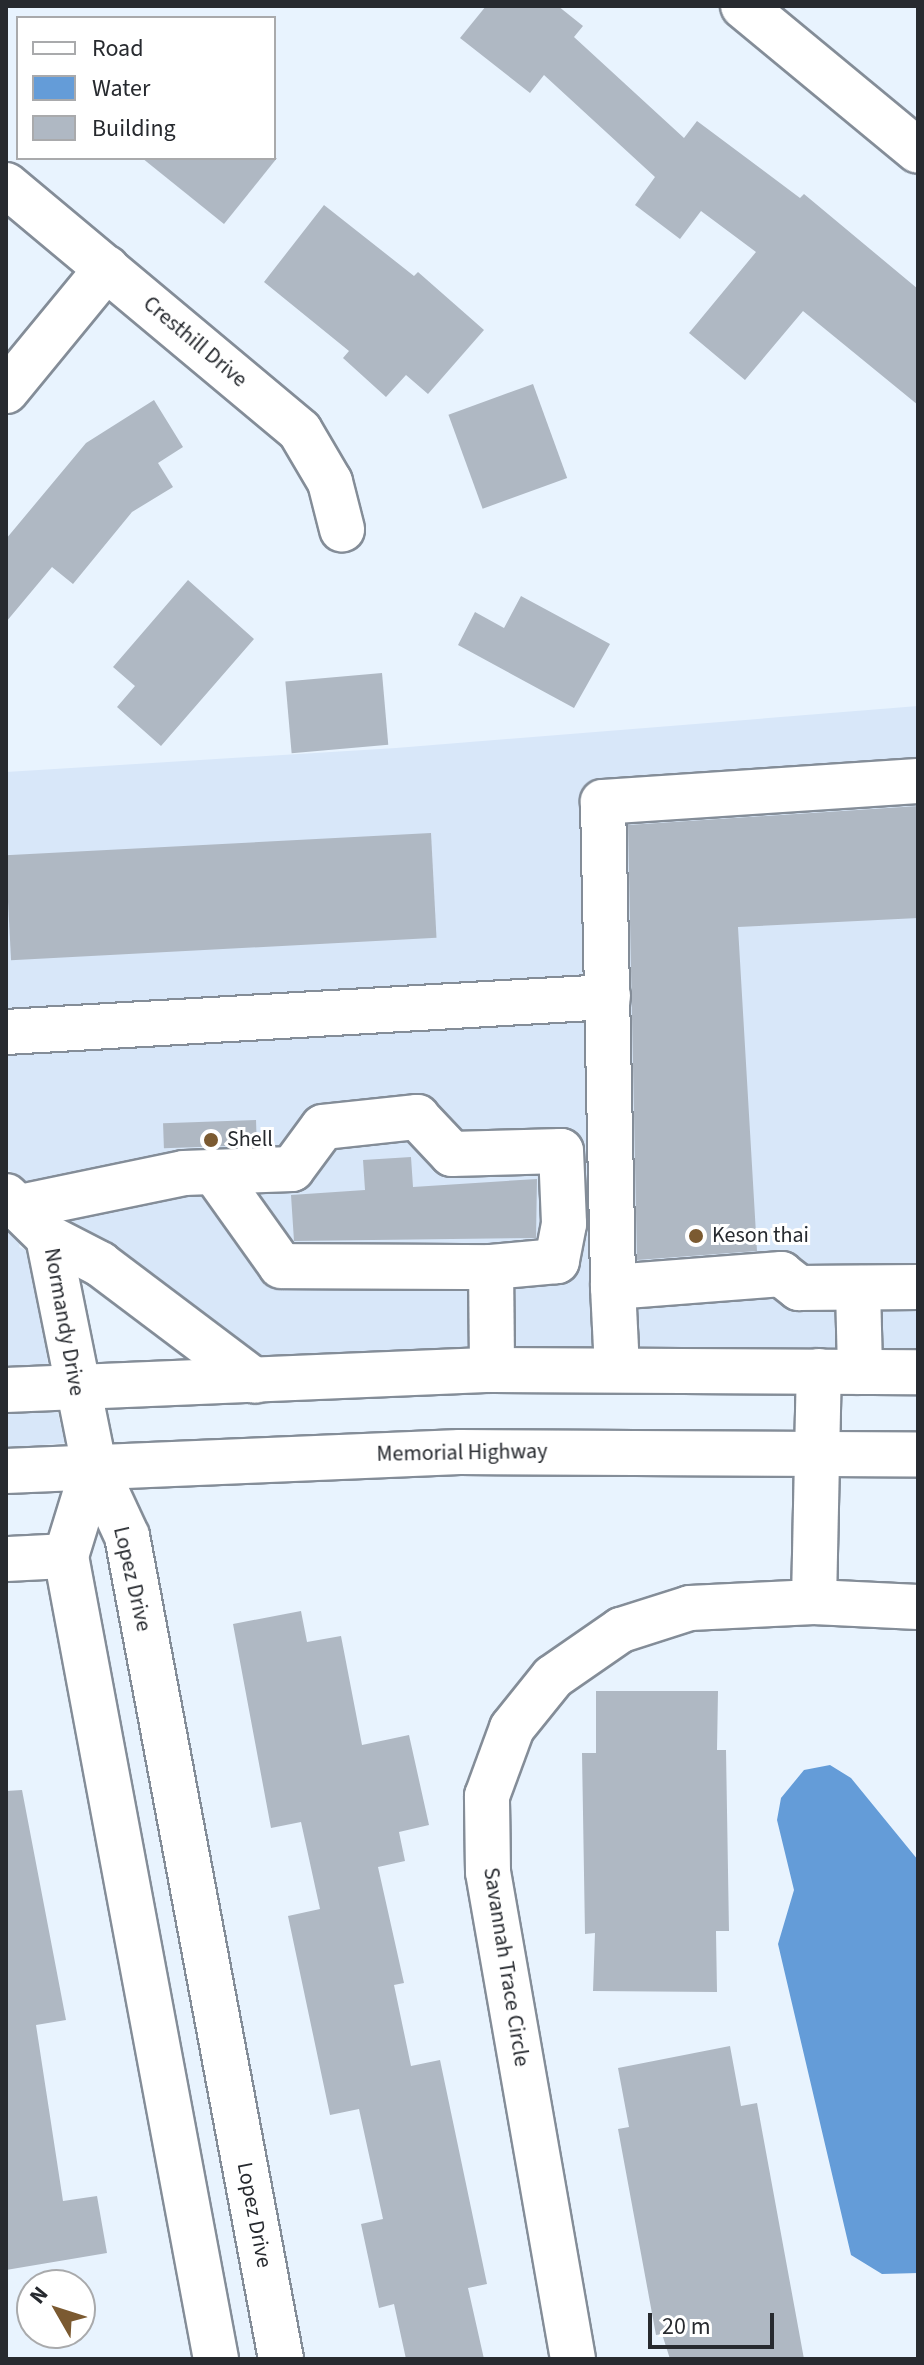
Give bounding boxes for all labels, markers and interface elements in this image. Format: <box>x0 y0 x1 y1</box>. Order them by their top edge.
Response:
legend <box>16 16 276 160</box>
text: Road <box>92 31 144 66</box>
text: Water <box>92 71 150 106</box>
text: Building <box>92 111 176 146</box>
street label: Cresthill Drive <box>138 291 252 393</box>
place label: Shell <box>227 1127 273 1153</box>
marker: Shell <box>202 1131 220 1149</box>
place label: Keson thai <box>712 1223 809 1249</box>
marker: Keson thai <box>687 1227 705 1245</box>
street label: Normandy Drive <box>38 1246 90 1398</box>
street label: Memorial Highway <box>376 1438 548 1468</box>
street label: Lopez Drive <box>107 1524 157 1634</box>
street label: Savannah Trace Circle <box>477 1866 535 2068</box>
street label: Lopez Drive <box>231 2160 277 2270</box>
north arrow <box>16 2269 96 2349</box>
text: N <box>22 2279 56 2311</box>
scale bar <box>652 2297 778 2347</box>
text: 20 m <box>662 2309 711 2344</box>

